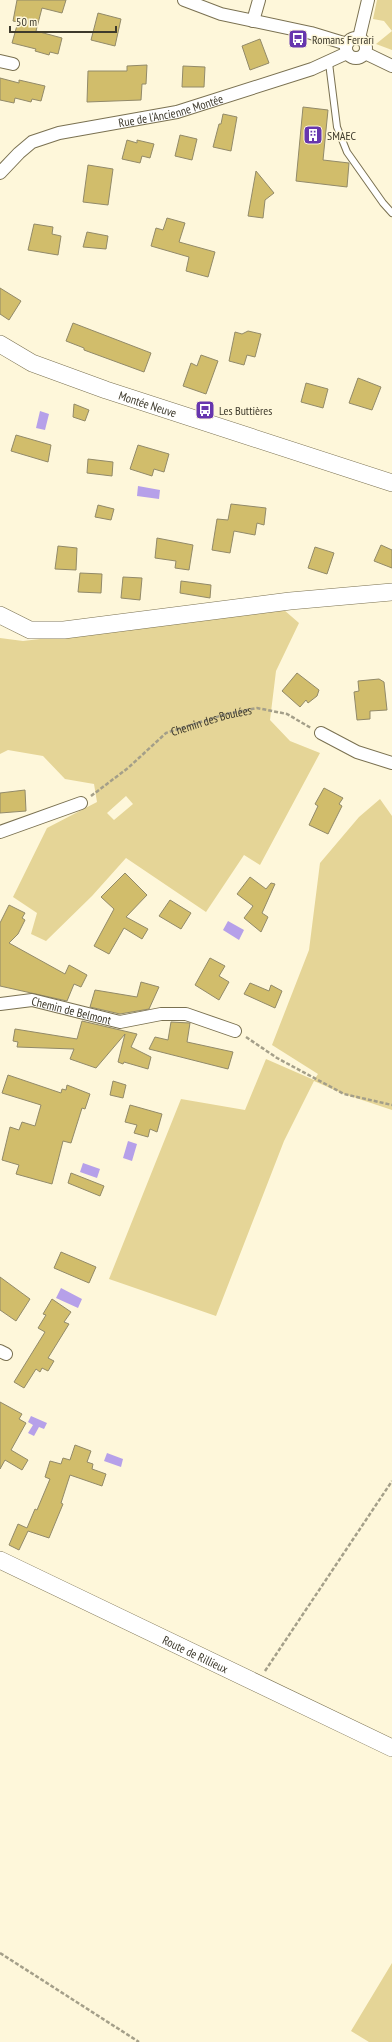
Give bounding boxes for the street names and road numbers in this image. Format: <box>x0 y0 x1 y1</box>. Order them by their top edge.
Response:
street label: Rue de l'Ancienne Montée <box>117 90 225 130</box>
street label: Montée Neuve <box>117 387 179 420</box>
street label: Chemin des Boulées <box>169 702 253 739</box>
street label: Chemin de Belmont <box>30 993 114 1027</box>
street label: Route de Rillieux <box>160 1632 231 1676</box>

